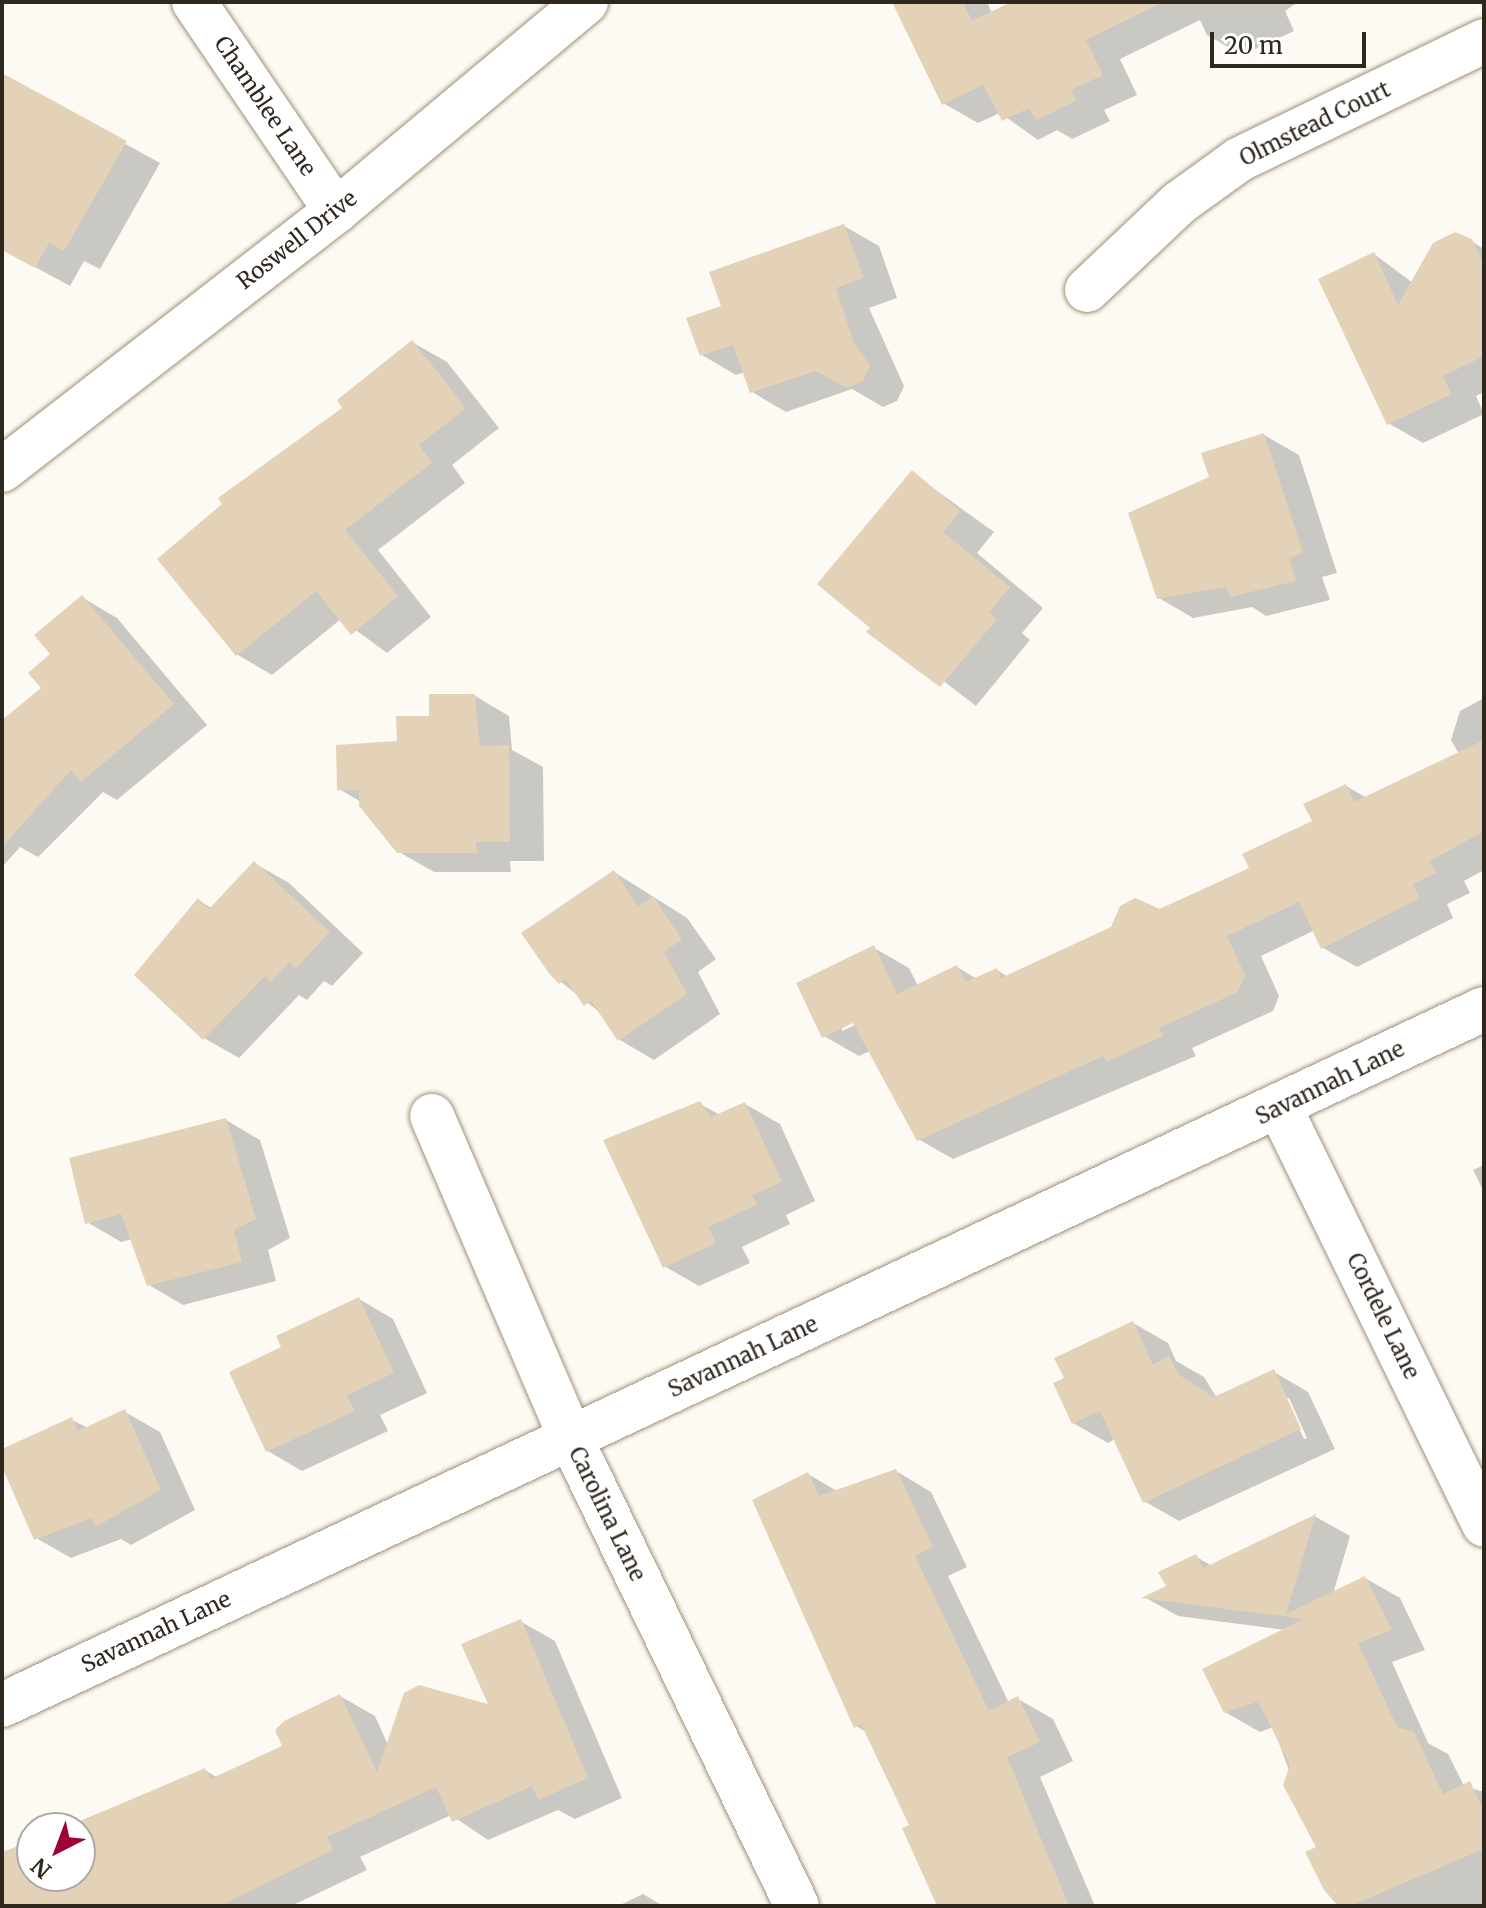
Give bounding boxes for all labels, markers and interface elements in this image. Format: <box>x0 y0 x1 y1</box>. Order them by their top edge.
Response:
scale bar <box>1214 16 1370 66</box>
text: 20 m <box>1224 30 1283 61</box>
street label: Chamblee Lane <box>209 31 321 181</box>
street label: Olmstead Court <box>1235 76 1395 172</box>
street label: Roswell Drive <box>232 185 362 295</box>
street label: Savannah Lane <box>1251 1036 1409 1130</box>
street label: Cordele Lane <box>1341 1249 1425 1383</box>
street label: Savannah Lane <box>664 1311 822 1403</box>
street label: Carolina Lane <box>563 1443 651 1585</box>
street label: Savannah Lane <box>77 1586 235 1678</box>
north arrow <box>16 1812 96 1892</box>
text: N <box>25 1852 57 1885</box>

